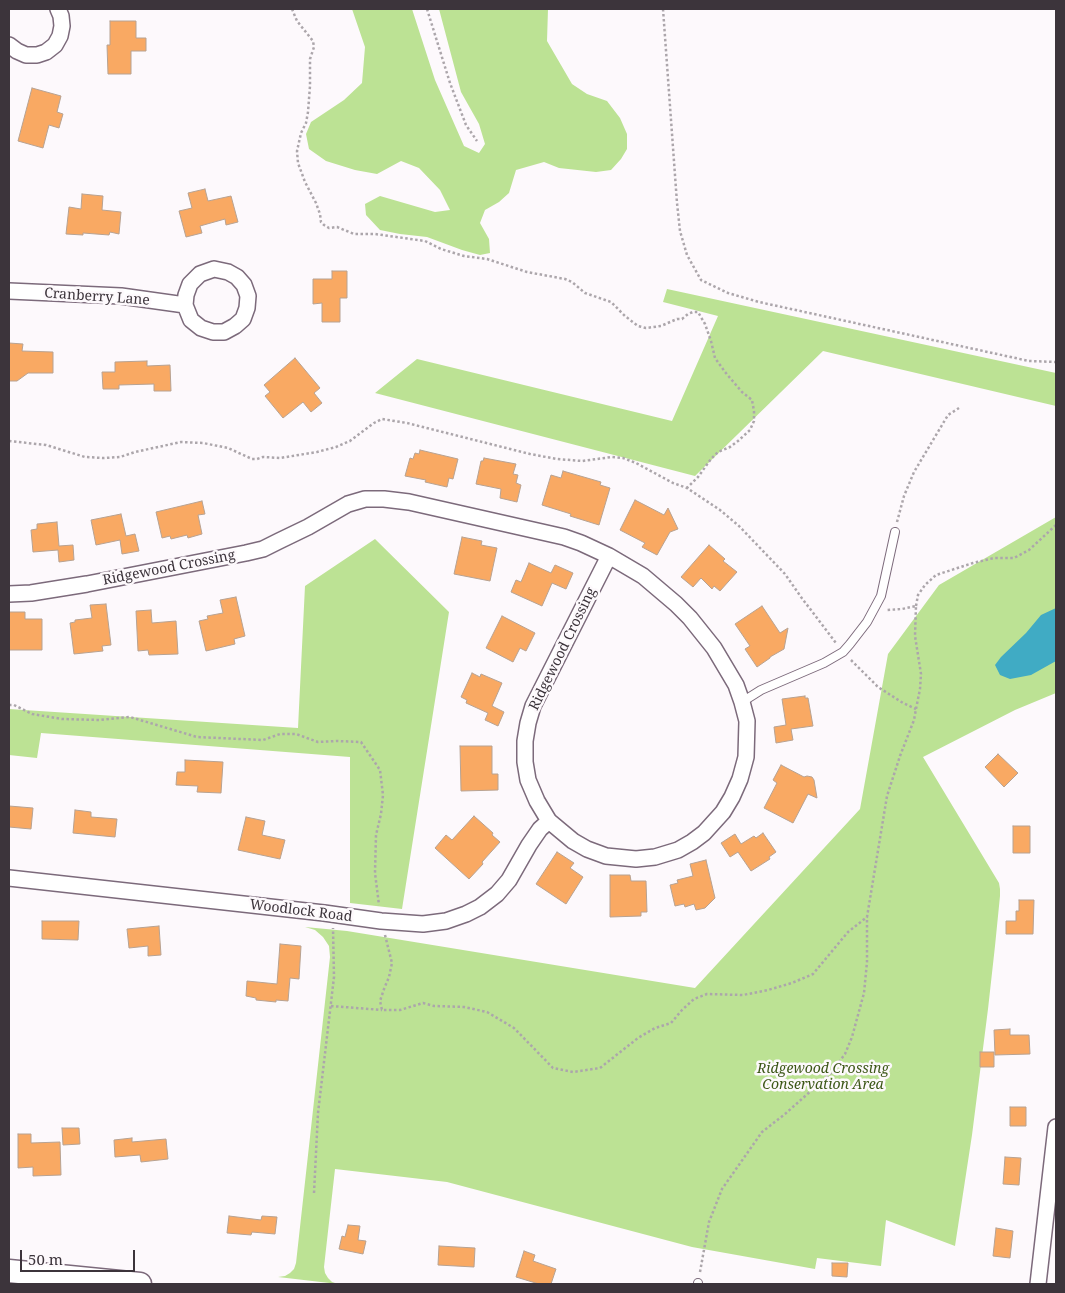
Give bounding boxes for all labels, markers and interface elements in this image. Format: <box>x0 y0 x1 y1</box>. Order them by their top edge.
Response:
street label: Cranberry Lane <box>44 285 150 309</box>
street label: Ridgewood Crossing <box>101 547 237 589</box>
street label: Ridgewood Crossing <box>526 585 600 713</box>
street label: Woodlock Road <box>249 896 353 926</box>
park label: Ridgewood Crossing Conservation Area <box>757 1061 889 1094</box>
scale bar <box>22 1240 138 1272</box>
text: 50 m <box>28 1249 63 1269</box>

